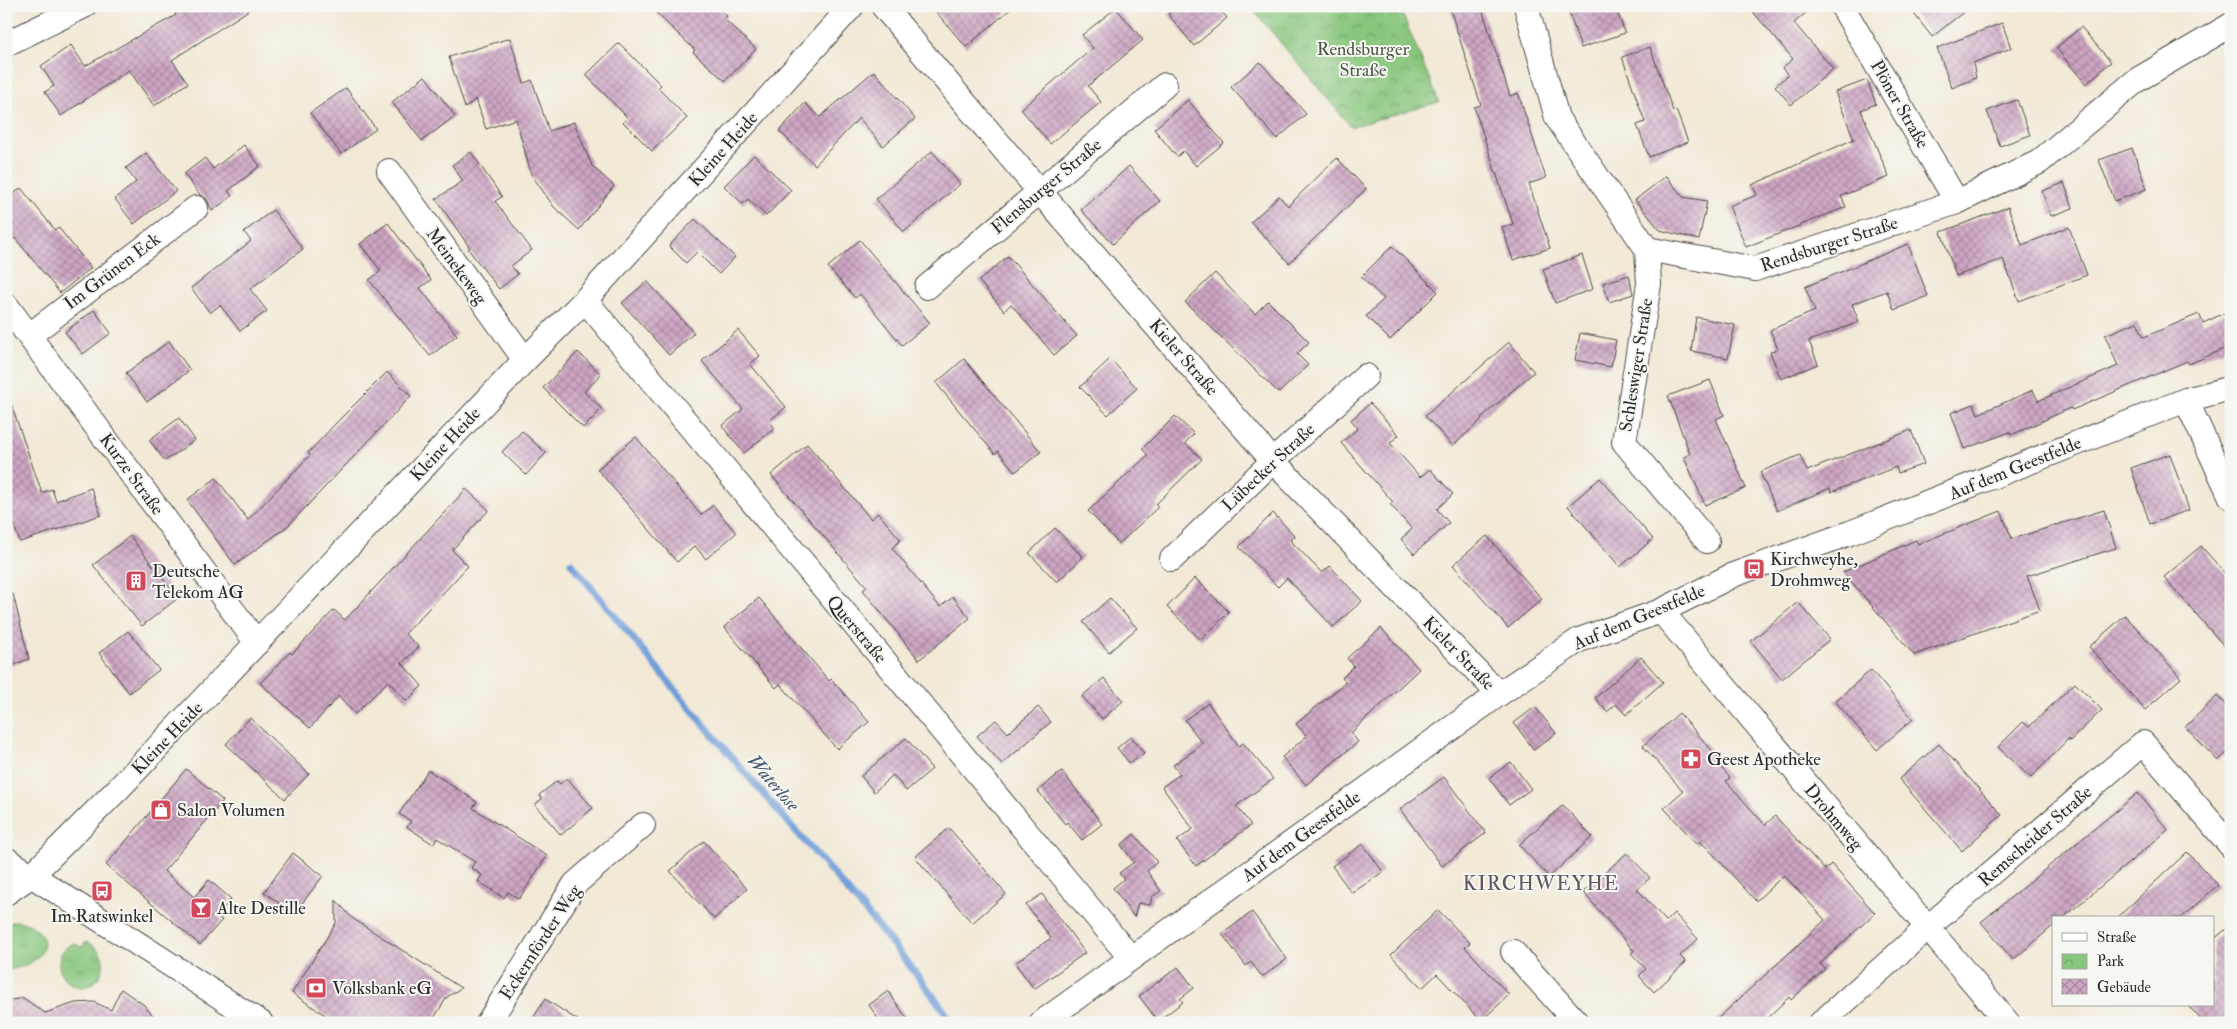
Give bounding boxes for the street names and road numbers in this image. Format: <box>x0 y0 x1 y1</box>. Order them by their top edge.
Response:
street label: Plöner Straße <box>1865 56 1934 153</box>
street label: Kleine Heide <box>684 107 763 192</box>
street label: Flensburger Straße <box>986 133 1107 239</box>
street label: Rendsburger Straße <box>1757 211 1901 278</box>
street label: Meinekeweg <box>421 223 493 310</box>
street label: Im Grünen Eck <box>60 227 165 315</box>
street label: Schleswiger Straße <box>1615 296 1658 433</box>
street label: Kieler Straße <box>1144 314 1224 401</box>
street label: Kleine Heide <box>405 402 486 486</box>
street label: Lübecker Straße <box>1217 418 1320 517</box>
street label: Kurze Straße <box>94 429 169 520</box>
street label: Auf dem Geestfelde <box>1945 431 2085 506</box>
street label: Auf dem Geestfelde <box>1569 579 1709 656</box>
street label: Querstraße <box>821 590 892 669</box>
street label: Kieler Straße <box>1418 611 1500 696</box>
street label: Kleine Heide <box>127 697 208 780</box>
street label: Drohmweg <box>1799 779 1869 856</box>
street label: Remscheider Straße <box>1974 780 2097 892</box>
street label: Auf dem Geestfelde <box>1237 785 1365 888</box>
street label: Eckernförder Weg <box>495 879 587 1004</box>

